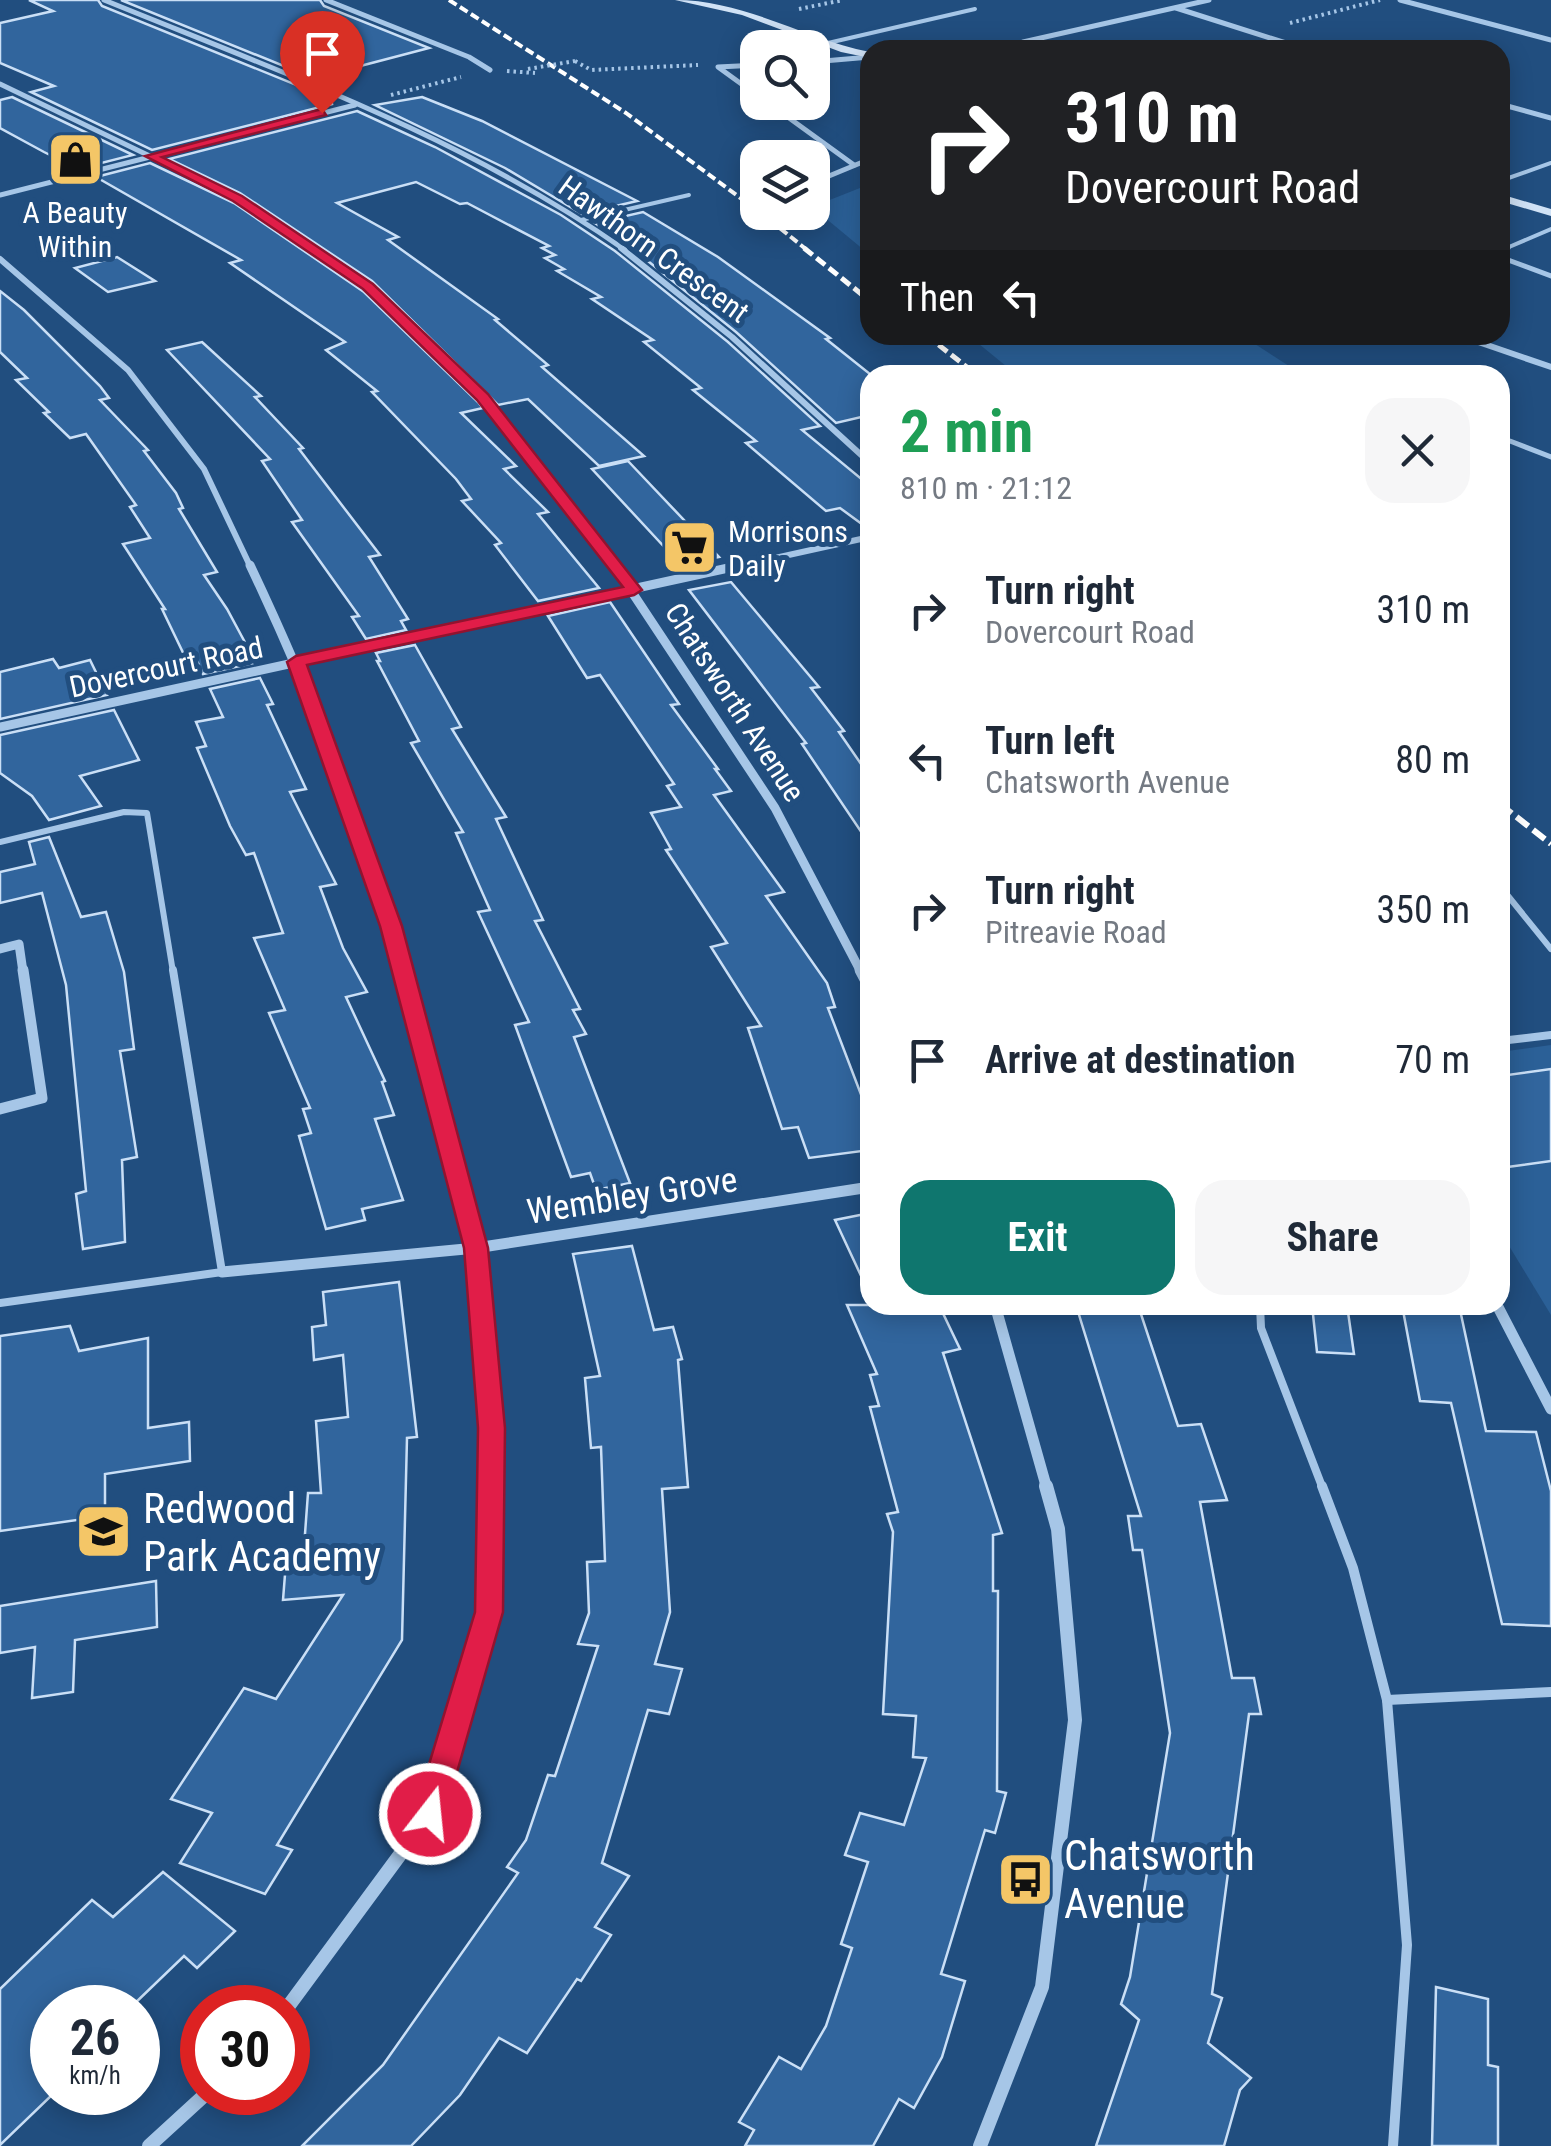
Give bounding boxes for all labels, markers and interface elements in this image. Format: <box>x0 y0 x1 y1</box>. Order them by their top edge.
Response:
pin <box>280 11 365 114</box>
icon: arrive <box>295 26 350 81</box>
map controls <box>740 30 830 230</box>
button: search <box>740 30 830 120</box>
text: 310 m <box>1065 77 1239 159</box>
icon: right <box>900 80 1030 210</box>
shop icon: A Beauty Within <box>45 130 105 190</box>
button: layers <box>740 140 830 230</box>
text: Dovercourt Road <box>1065 161 1360 214</box>
street label: Hawthorn Crescent <box>552 168 756 330</box>
place label: A Beauty Within <box>23 195 127 264</box>
icon: left <box>994 270 1049 325</box>
text: Then <box>900 276 974 320</box>
text: 2 min <box>900 396 1033 467</box>
button: close <box>1365 398 1470 503</box>
text: 810 m · 21:12 <box>900 469 1072 507</box>
place label: Morrisons Daily <box>728 514 848 583</box>
supermarket icon: Morrisons Daily <box>659 518 719 578</box>
text: Turn right <box>985 569 1135 613</box>
icon: right <box>900 583 955 638</box>
text: 310 m <box>1376 588 1470 632</box>
street label: Chatsworth Avenue <box>658 596 812 808</box>
text: Dovercourt Road <box>985 613 1195 651</box>
street label: Dovercourt Road <box>66 629 266 705</box>
text: Turn left <box>985 719 1115 763</box>
icon: left <box>900 733 955 788</box>
text: 80 m <box>1395 738 1470 782</box>
text: Chatsworth Avenue <box>985 763 1230 801</box>
text: Turn right <box>985 869 1135 913</box>
icon: right <box>900 883 955 938</box>
text: 350 m <box>1376 888 1470 932</box>
text: Pitreavie Road <box>985 913 1167 951</box>
icon: arrive <box>900 1033 955 1088</box>
text: Arrive at destination <box>985 1038 1295 1082</box>
text: 70 m <box>1395 1038 1470 1082</box>
street label: Wembley Grove <box>524 1159 740 1233</box>
button: Exit <box>900 1180 1175 1295</box>
button: Share <box>1195 1180 1470 1295</box>
place label: Redwood Park Academy <box>143 1484 381 1581</box>
school or university icon: Redwood Park Academy <box>74 1502 134 1562</box>
position arrow <box>378 1762 482 1866</box>
place label: Chatsworth Avenue <box>1064 1831 1255 1928</box>
bus stop icon: Chatsworth Avenue <box>995 1849 1055 1909</box>
speed limit sign: 30 <box>180 1985 310 2115</box>
text: 26 <box>70 2009 120 2067</box>
text: km/h <box>69 2061 121 2090</box>

